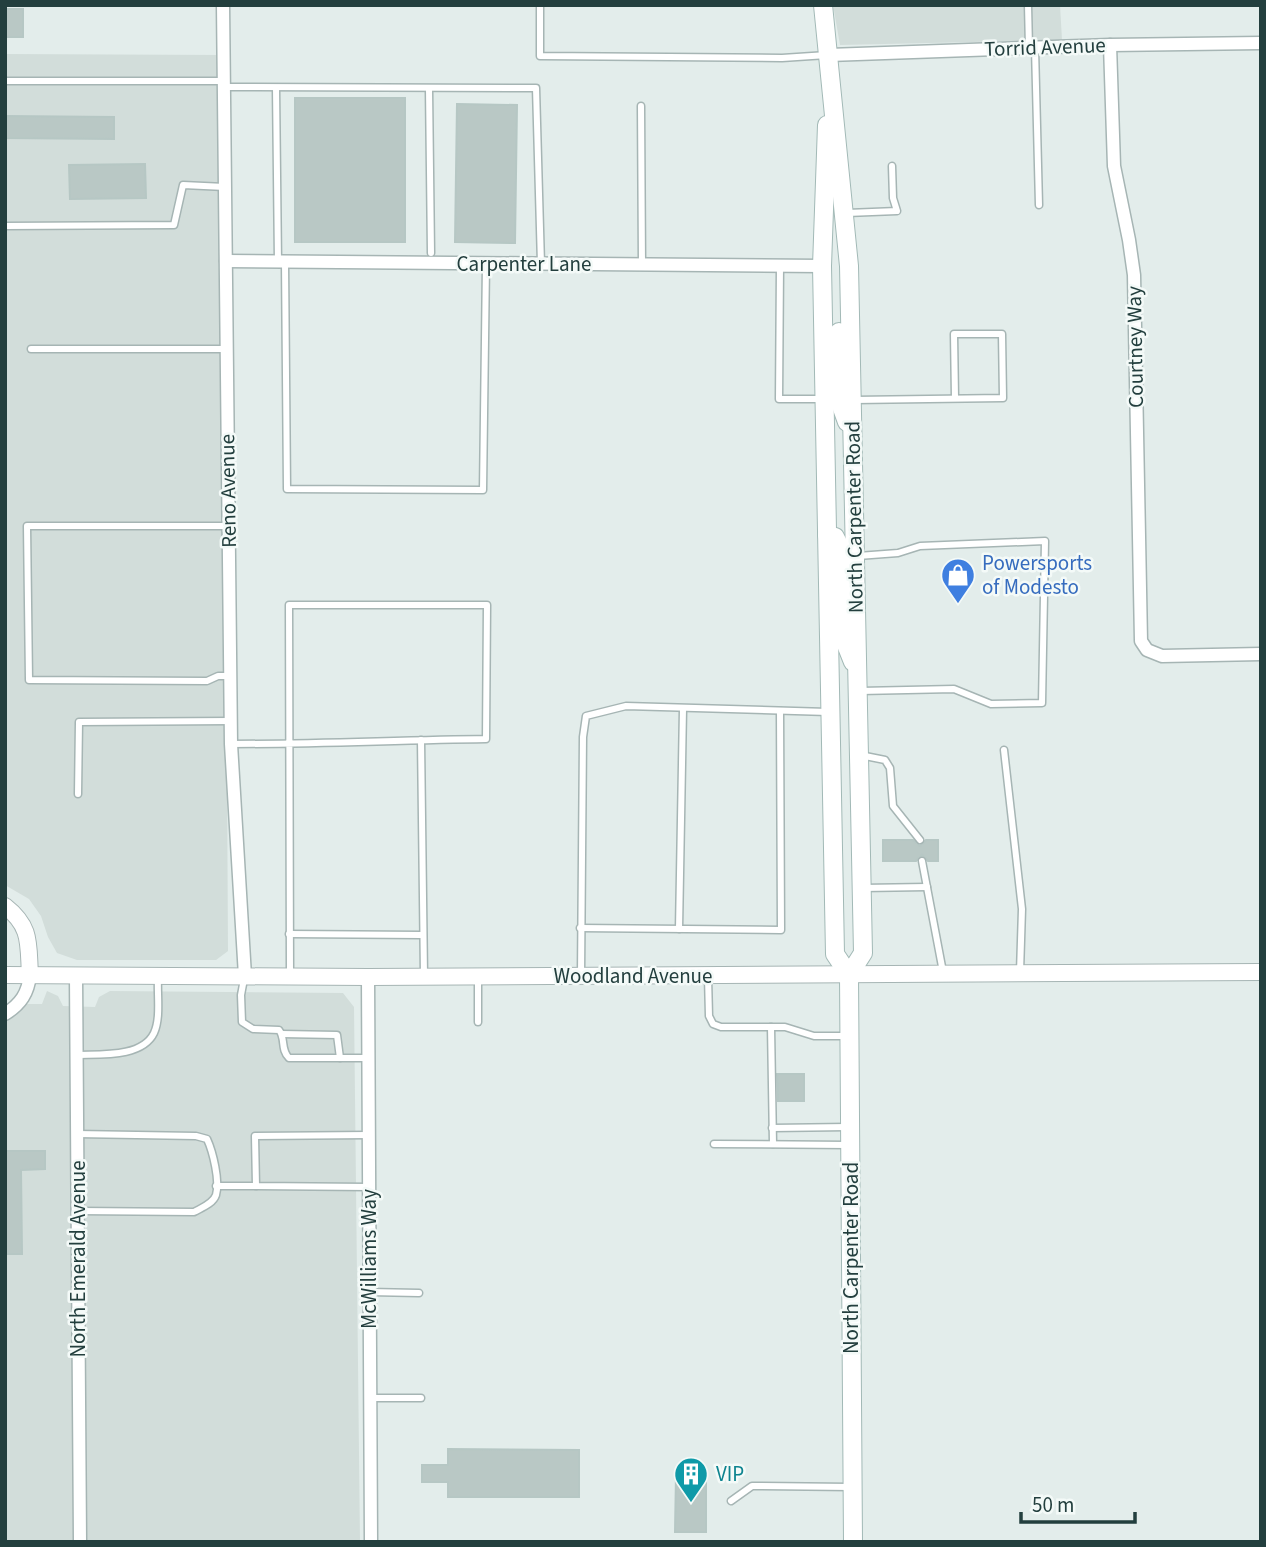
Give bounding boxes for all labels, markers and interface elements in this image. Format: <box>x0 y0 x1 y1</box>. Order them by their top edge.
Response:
street label: Torrid Avenue <box>984 30 1106 64</box>
street label: Carpenter Lane <box>457 249 591 279</box>
street label: Courtney Way <box>1119 286 1151 408</box>
street label: North Carpenter Road <box>837 421 871 613</box>
street label: Reno Avenue <box>212 434 244 548</box>
place label: Powersports of Modesto <box>982 548 1092 602</box>
shop icon: Powersports of Modesto <box>939 556 977 605</box>
street label: Woodland Avenue <box>554 961 712 991</box>
street label: North Emerald Avenue <box>63 1160 93 1358</box>
street label: North Carpenter Road <box>836 1162 866 1354</box>
street label: McWilliams Way <box>354 1189 384 1329</box>
building icon: VIP <box>672 1455 710 1504</box>
place label: VIP <box>716 1459 744 1489</box>
scale bar <box>1021 1480 1135 1524</box>
text: 50 m <box>1032 1490 1074 1520</box>

